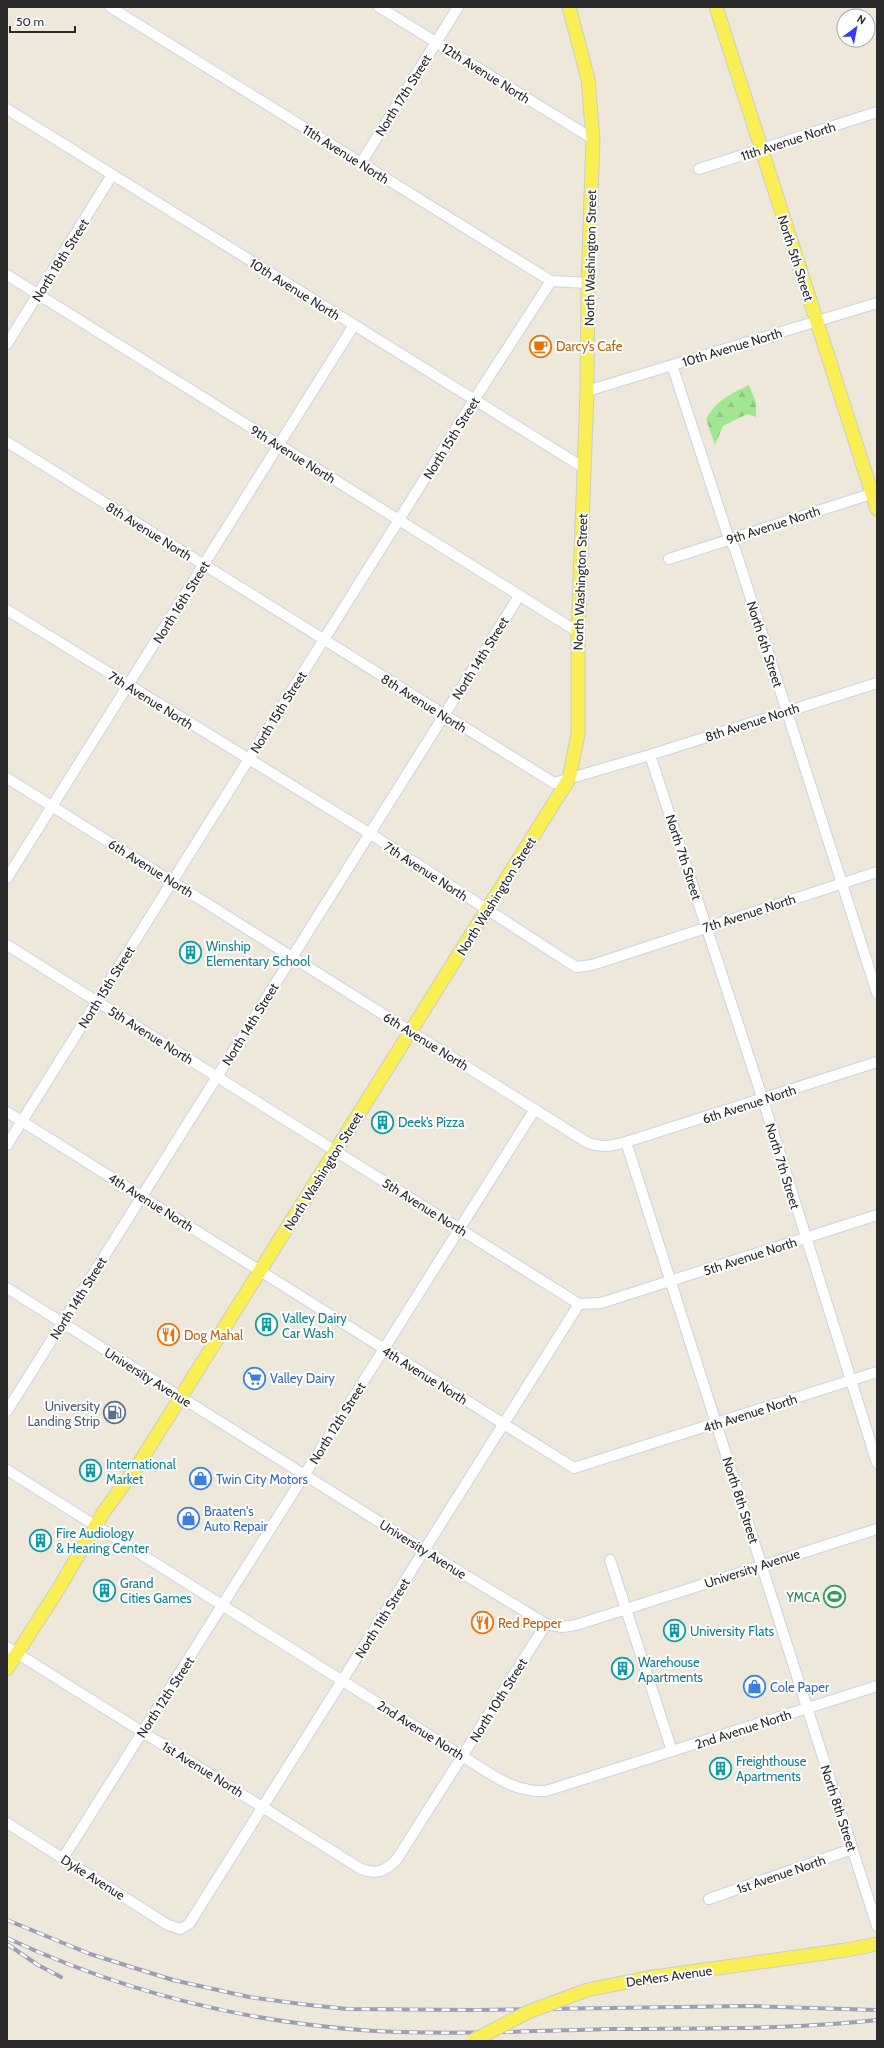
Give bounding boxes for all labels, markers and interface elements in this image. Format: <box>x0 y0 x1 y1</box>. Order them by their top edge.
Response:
scale bar <box>10 8 75 34</box>
north arrow <box>836 8 876 48</box>
text: N <box>854 12 868 28</box>
text: 50 m <box>16 14 44 29</box>
street label: 12th Avenue North <box>439 39 533 107</box>
street label: North 17th Street <box>372 51 435 139</box>
street label: 11th Avenue North <box>739 118 837 164</box>
street label: 11th Avenue North <box>300 121 392 187</box>
street label: North Washington Street <box>581 189 599 326</box>
street label: North 5th Street <box>775 213 818 304</box>
street label: North 18th Street <box>28 215 92 304</box>
street label: 10th Avenue North <box>247 255 343 323</box>
street label: 10th Avenue North <box>680 324 784 370</box>
cafe icon: Darcy’s Cafe <box>528 333 554 359</box>
place label: Darcy’s Cafe <box>556 338 623 354</box>
street label: North 15th Street <box>419 394 483 482</box>
street label: 9th Avenue North <box>247 421 339 487</box>
street label: 8th Avenue North <box>103 498 195 564</box>
street label: 9th Avenue North <box>724 502 822 548</box>
street label: North Washington Street <box>570 513 590 651</box>
street label: North 16th Street <box>149 557 213 646</box>
street label: North 6th Street <box>744 599 787 690</box>
street label: North 14th Street <box>448 613 512 702</box>
street label: 7th Avenue North <box>106 668 196 732</box>
street label: North 15th Street <box>246 668 310 756</box>
street label: 8th Avenue North <box>378 670 470 736</box>
street label: 8th Avenue North <box>703 699 801 745</box>
street label: North 7th Street <box>663 812 706 902</box>
street label: North Washington Street <box>453 833 539 958</box>
street label: 6th Avenue North <box>105 835 197 901</box>
street label: 7th Avenue North <box>381 838 471 904</box>
street label: 7th Avenue North <box>701 890 797 936</box>
place label: Winship Elementary School <box>206 938 310 969</box>
building icon: Winship Elementary School <box>177 940 203 966</box>
street label: North 15th Street <box>74 943 138 1031</box>
street label: North 14th Street <box>218 979 282 1068</box>
street label: 5th Avenue North <box>106 1002 196 1068</box>
street label: 6th Avenue North <box>380 1008 472 1074</box>
street label: 6th Avenue North <box>700 1081 798 1127</box>
street label: North Washington Street <box>280 1108 366 1233</box>
building icon: Deek’s Pizza <box>370 1109 396 1135</box>
place label: Deek’s Pizza <box>398 1114 465 1130</box>
street label: North 7th Street <box>762 1121 804 1211</box>
street label: 4th Avenue North <box>105 1169 197 1235</box>
street label: 5th Avenue North <box>380 1174 470 1240</box>
street label: 5th Avenue North <box>701 1233 799 1279</box>
street label: North 14th Street <box>46 1253 110 1342</box>
place label: Valley Dairy Car Wash <box>282 1310 347 1341</box>
building icon: Valley Dairy Car Wash <box>253 1312 279 1338</box>
restaurant icon: Dog Mahal <box>155 1322 181 1348</box>
place label: Dog Mahal <box>184 1327 243 1343</box>
street label: 4th Avenue North <box>379 1342 471 1408</box>
street label: University Avenue <box>102 1344 195 1410</box>
supermarket icon: Valley Dairy <box>242 1365 268 1391</box>
place label: Valley Dairy <box>270 1370 335 1386</box>
street label: North 12th Street <box>305 1379 369 1467</box>
street label: 4th Avenue North <box>701 1390 799 1436</box>
place label: University Landing Strip <box>27 1398 100 1429</box>
fuel station icon: University Landing Strip <box>102 1400 128 1426</box>
street label: North 8th Street <box>719 1455 763 1546</box>
place label: International Market <box>106 1456 176 1487</box>
building icon: International Market <box>77 1458 103 1484</box>
shop icon: Twin City Motors <box>188 1466 214 1492</box>
place label: Twin City Motors <box>216 1471 308 1487</box>
place label: Braaten's Auto Repair <box>204 1503 269 1534</box>
shop icon: Braaten's Auto Repair <box>175 1505 201 1531</box>
street label: University Avenue <box>377 1516 470 1582</box>
place label: Fire Audiology & Hearing Center <box>56 1525 150 1556</box>
building icon: Fire Audiology & Hearing Center <box>28 1527 54 1553</box>
street label: University Avenue <box>702 1545 802 1591</box>
place label: Grand Cities Games <box>120 1575 192 1606</box>
street label: North 11th Street <box>351 1575 413 1661</box>
building icon: Grand Cities Games <box>92 1577 118 1603</box>
sports icon: YMCA <box>822 1584 848 1610</box>
place label: YMCA <box>785 1589 820 1605</box>
restaurant icon: Red Pepper <box>469 1610 495 1636</box>
place label: Red Pepper <box>498 1615 562 1631</box>
building icon: University Flats <box>662 1618 688 1644</box>
place label: University Flats <box>690 1623 775 1639</box>
street label: North 12th Street <box>133 1653 197 1741</box>
place label: Warehouse Apartments <box>638 1654 704 1685</box>
street label: North 10th Street <box>466 1655 530 1745</box>
building icon: Warehouse Apartments <box>610 1656 636 1682</box>
shop icon: Cole Paper <box>742 1674 768 1700</box>
place label: Cole Paper <box>770 1679 830 1695</box>
street label: 2nd Avenue North <box>374 1697 468 1763</box>
street label: 2nd Avenue North <box>693 1706 793 1752</box>
street label: 1st Avenue North <box>159 1738 247 1800</box>
place label: Freighthouse Apartments <box>736 1753 807 1784</box>
building icon: Freighthouse Apartments <box>707 1755 733 1781</box>
street label: North 8th Street <box>817 1763 861 1854</box>
street label: Dyke Avenue <box>58 1851 128 1903</box>
street label: 1st Avenue North <box>735 1851 827 1897</box>
street label: DeMers Avenue <box>625 1962 713 1990</box>

